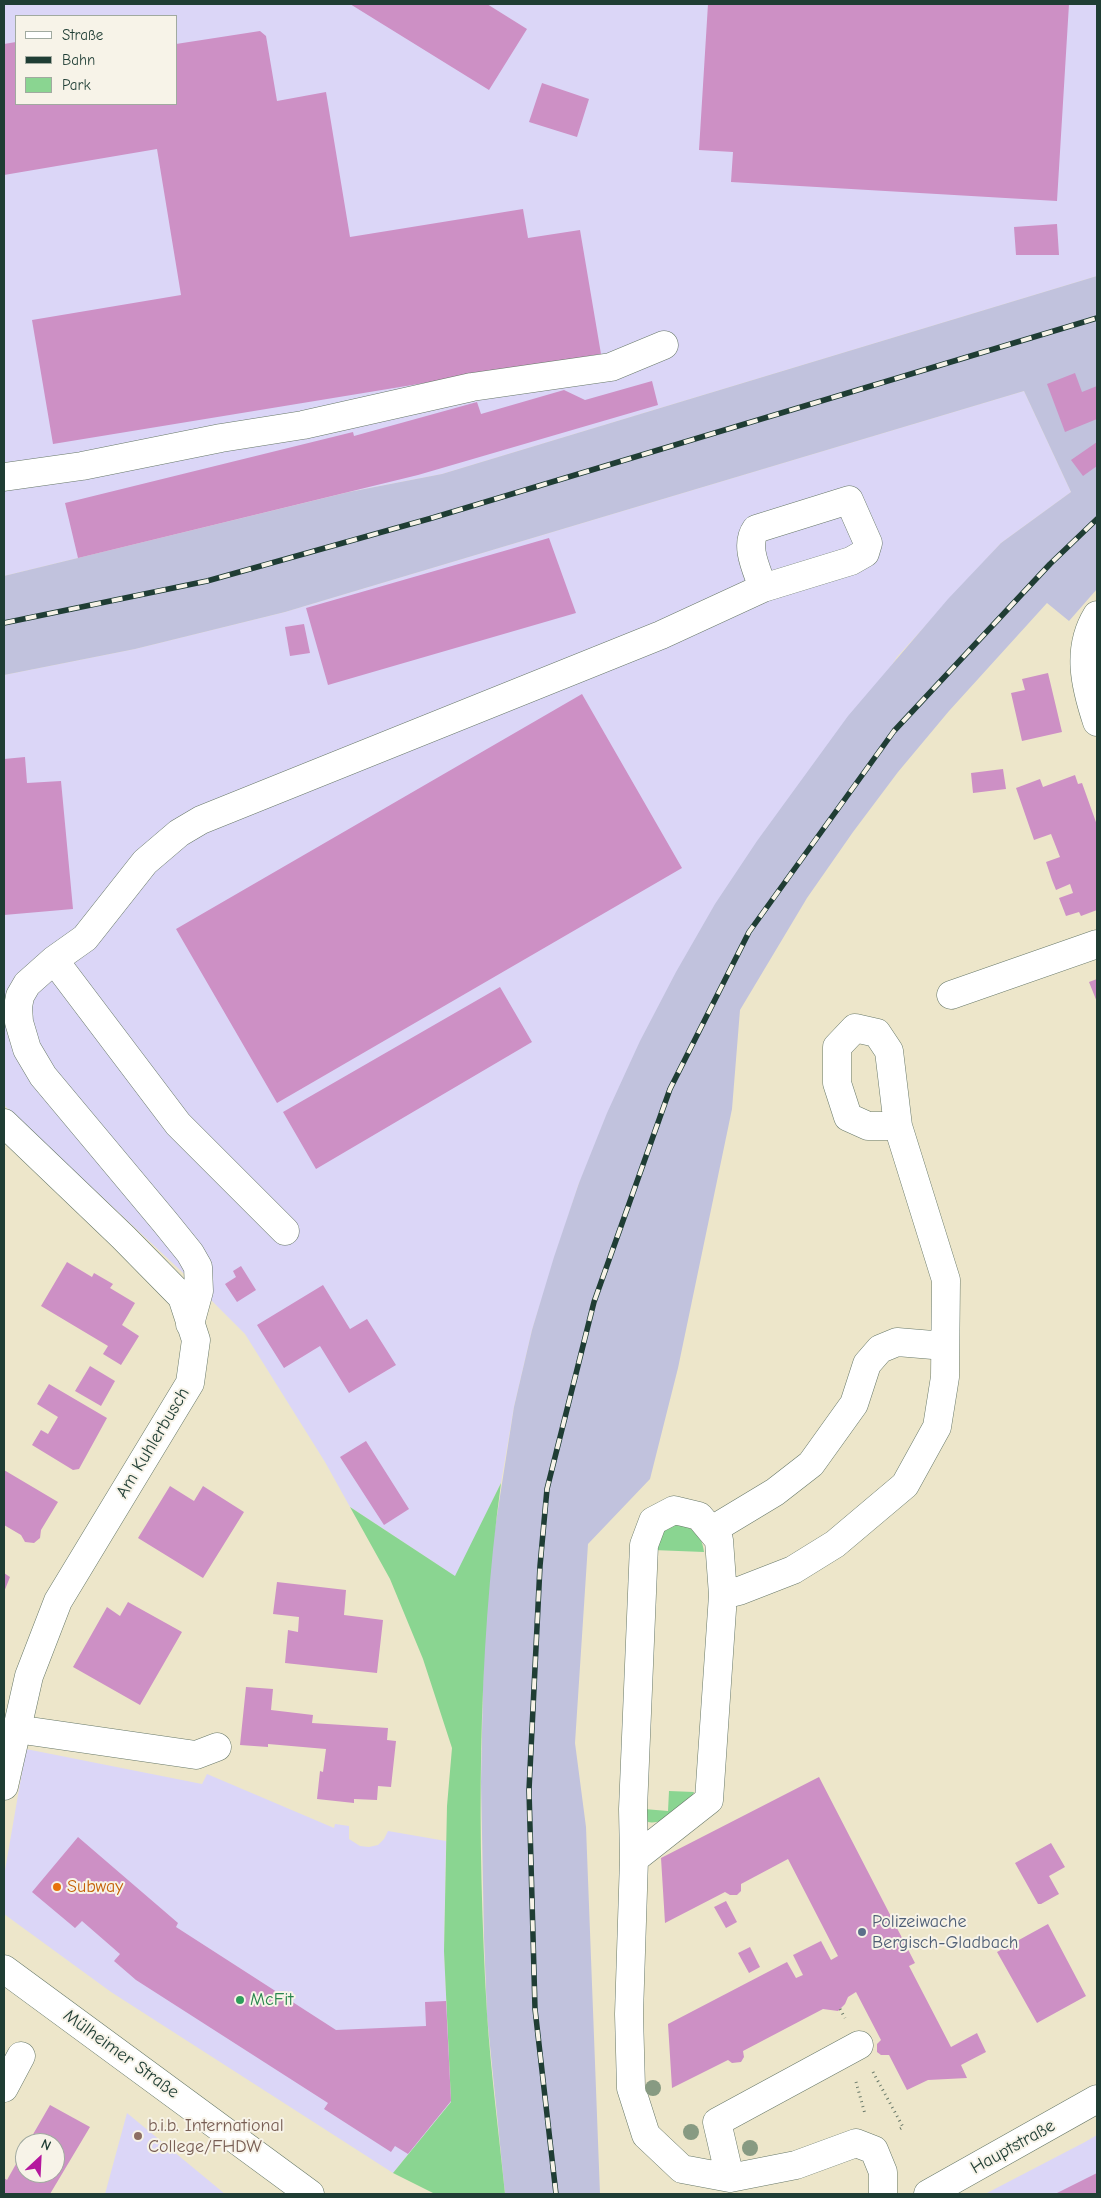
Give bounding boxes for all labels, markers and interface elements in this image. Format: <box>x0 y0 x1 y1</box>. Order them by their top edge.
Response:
legend <box>15 15 178 105</box>
text: Straße <box>62 26 103 44</box>
text: Bahn <box>62 51 95 69</box>
text: Park <box>62 76 91 94</box>
street label: Am Kuhlerbusch <box>112 1384 194 1502</box>
place label: Subway <box>67 1876 123 1898</box>
marker: Subway <box>51 1881 63 1893</box>
place label: Polizeiwache Bergisch-Gladbach <box>872 1911 1018 1954</box>
marker: Polizeiwache Bergisch-Gladbach <box>856 1926 868 1938</box>
place label: McFit <box>250 1989 293 2011</box>
marker: McFit <box>234 1994 246 2006</box>
street label: Mülheimer Straße <box>59 2005 183 2103</box>
place label: b.i.b. International College/FHDW <box>148 2115 284 2158</box>
street label: Hauptstraße <box>967 2115 1059 2179</box>
marker: b.i.b. International College/FHDW <box>132 2130 144 2142</box>
north arrow <box>15 2133 65 2183</box>
text: N <box>38 2135 54 2154</box>

